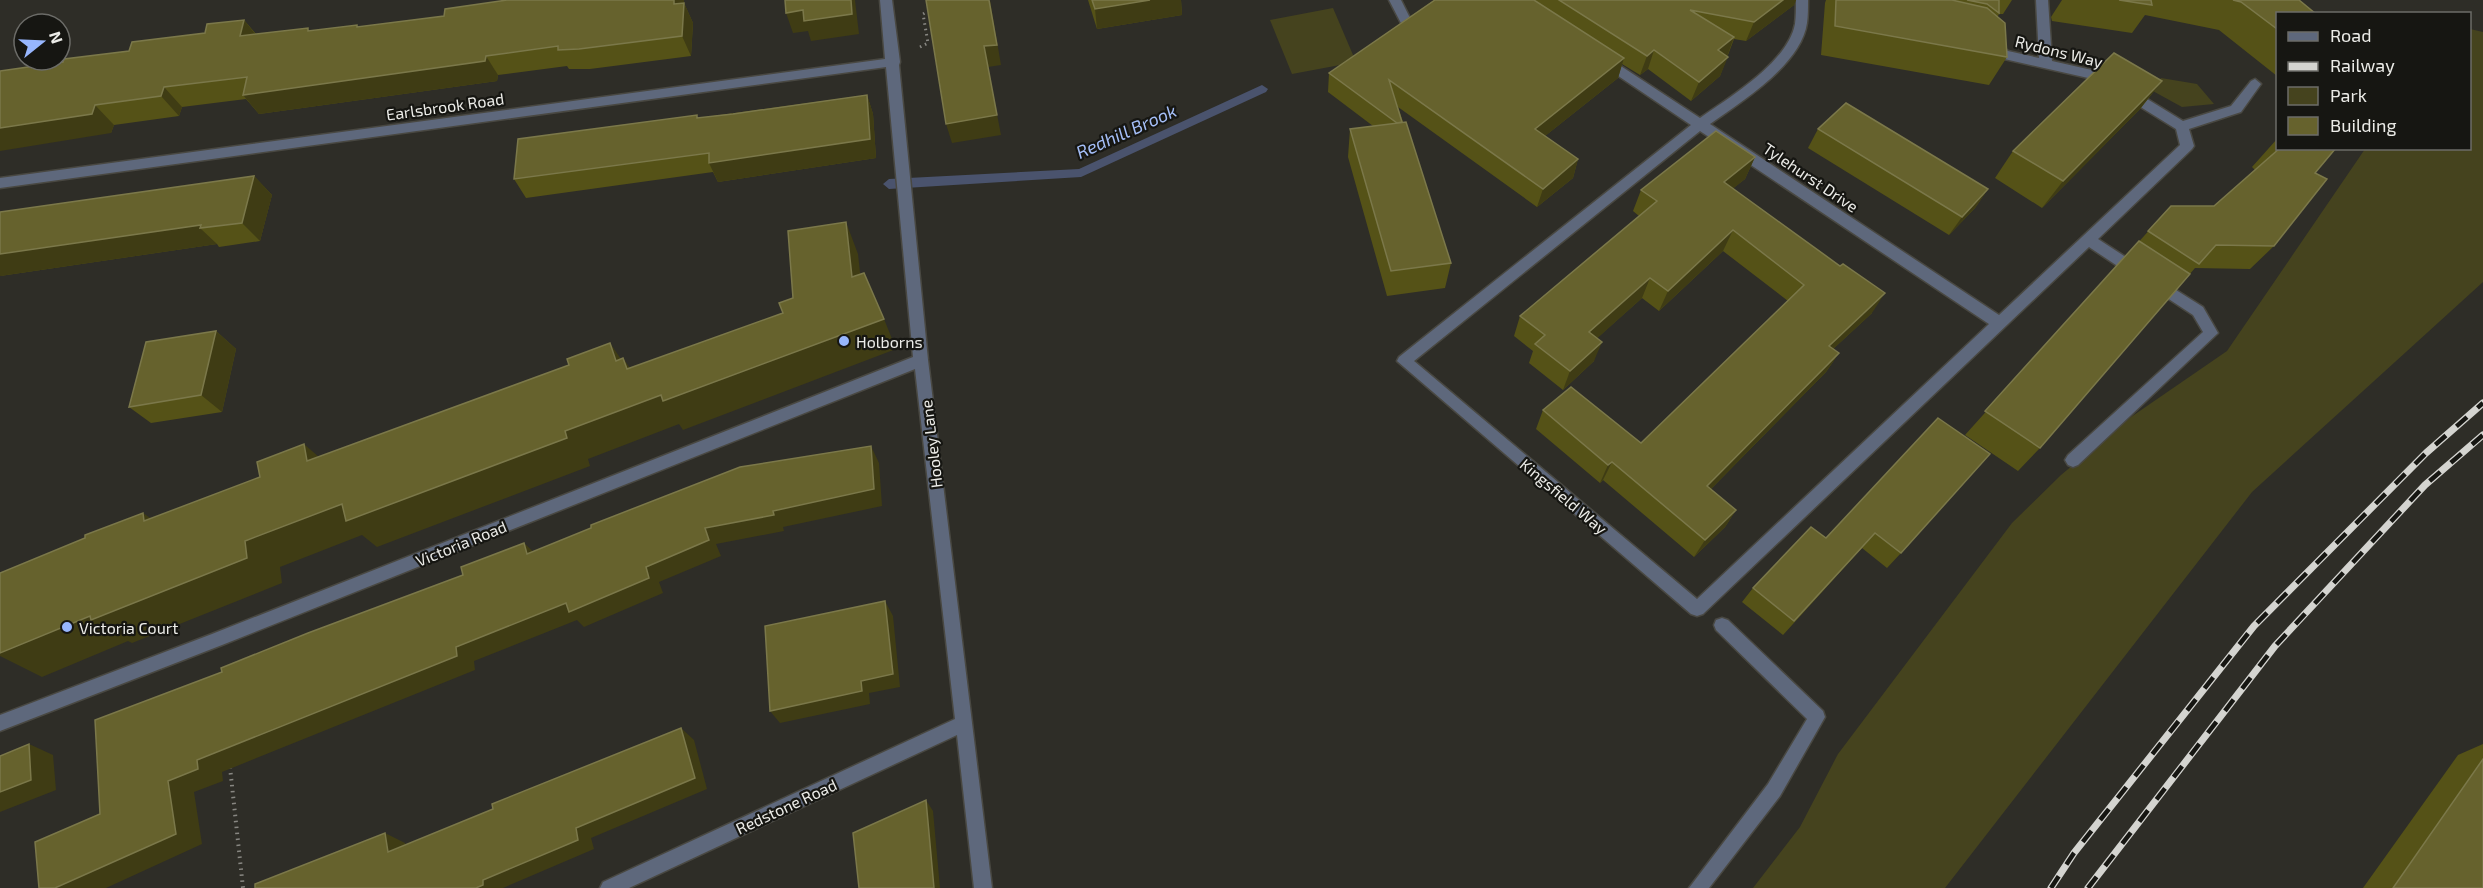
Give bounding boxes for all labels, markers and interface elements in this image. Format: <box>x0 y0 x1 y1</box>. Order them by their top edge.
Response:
north arrow <box>12 12 72 72</box>
legend <box>2276 12 2471 150</box>
text: Road <box>2330 24 2371 46</box>
text: N <box>46 29 68 46</box>
street label: Rydons Way <box>2013 31 2105 71</box>
text: Railway <box>2330 54 2395 76</box>
text: Park <box>2330 84 2367 106</box>
street label: Earlsbrook Road <box>385 88 505 124</box>
water label: Redhill Brook <box>1072 99 1180 163</box>
text: Building <box>2330 114 2397 136</box>
street label: Tylehurst Drive <box>1760 138 1862 216</box>
place label: Holborns <box>856 332 923 351</box>
marker: Holborns <box>837 334 851 348</box>
street label: Hooley Lane <box>916 399 946 489</box>
street label: Kingsfield Way <box>1517 454 1612 538</box>
street label: Victoria Road <box>413 516 509 570</box>
place label: Victoria Court <box>79 618 178 637</box>
marker: Victoria Court <box>60 620 74 634</box>
street label: Redstone Road <box>733 774 839 838</box>

